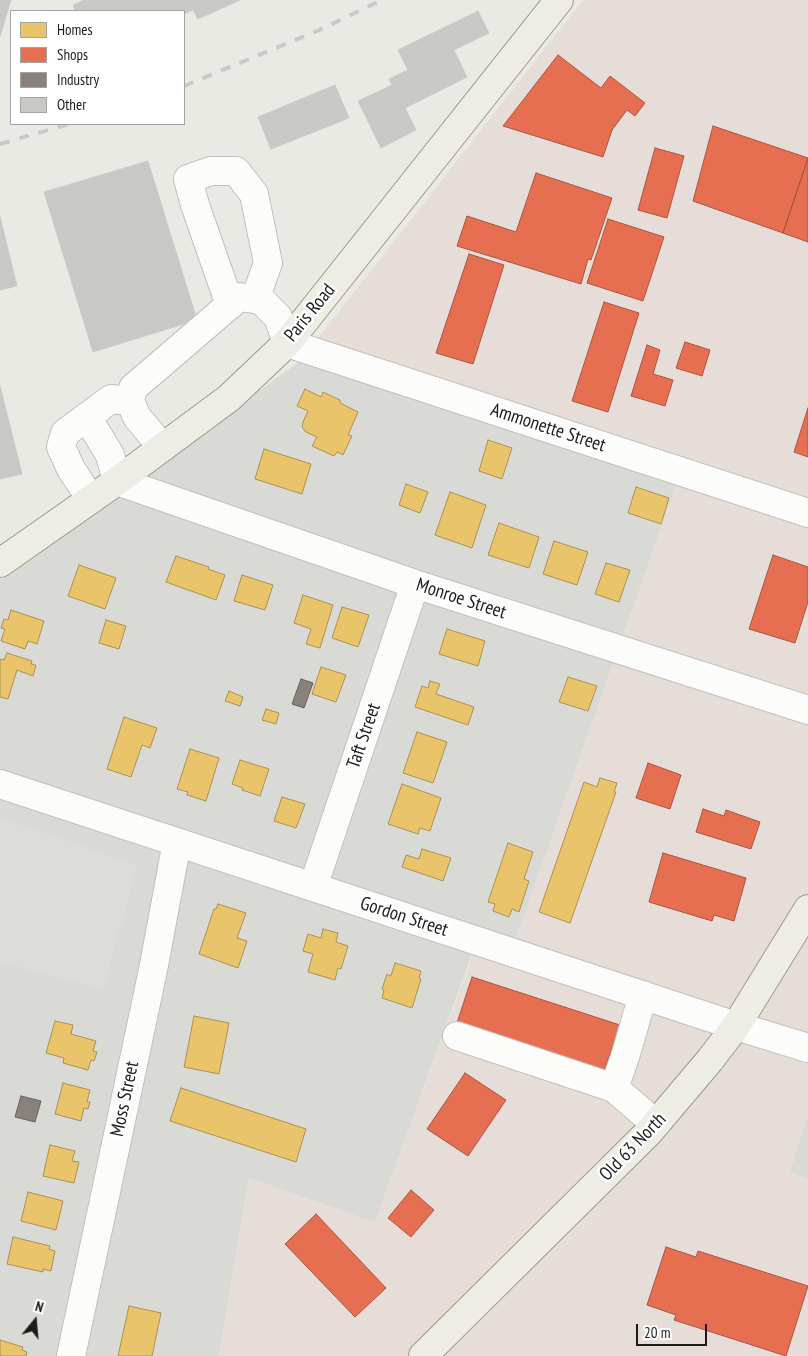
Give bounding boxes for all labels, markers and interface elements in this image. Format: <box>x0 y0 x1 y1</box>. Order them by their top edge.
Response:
legend <box>10 10 185 125</box>
text: Homes <box>57 20 93 39</box>
text: Shops <box>57 45 88 64</box>
text: Industry <box>57 70 99 89</box>
text: Other <box>57 95 86 114</box>
street label: Paris Road <box>280 279 340 347</box>
street label: Ammonette Street <box>488 399 608 457</box>
street label: Monroe Street <box>413 574 509 624</box>
street label: Taft Street <box>342 700 386 772</box>
street label: Gordon Street <box>357 892 451 942</box>
street label: Moss Street <box>106 1059 144 1139</box>
street label: Old 63 North <box>595 1108 671 1186</box>
north arrow <box>10 1296 60 1346</box>
text: N <box>33 1297 46 1316</box>
scale bar <box>638 1314 709 1346</box>
text: 20 m <box>644 1323 670 1342</box>

